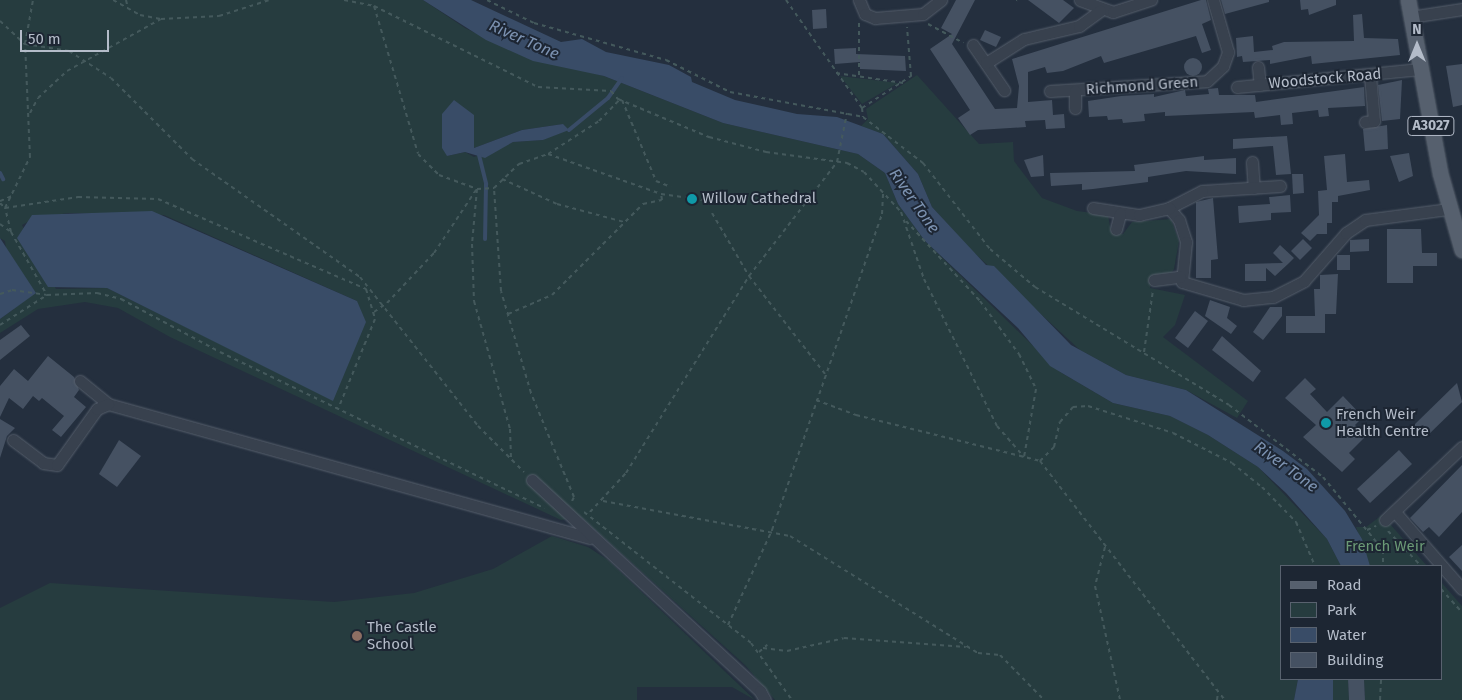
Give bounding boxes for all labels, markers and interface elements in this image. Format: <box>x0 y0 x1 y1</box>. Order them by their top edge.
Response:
water label: River Tone <box>486 16 562 64</box>
scale bar <box>22 20 111 52</box>
north arrow <box>1392 20 1442 70</box>
text: N <box>1412 21 1422 38</box>
text: 50 m <box>28 30 61 48</box>
street label: Woodstock Road <box>1268 65 1382 93</box>
street label: Richmond Green <box>1085 73 1199 99</box>
road number: A3027 <box>1407 114 1455 138</box>
water label: River Tone <box>885 165 943 237</box>
place label: Willow Cathedral <box>702 190 816 208</box>
marker: Willow Cathedral <box>686 193 698 205</box>
place label: French Weir Health Centre <box>1336 405 1429 440</box>
marker: French Weir Health Centre <box>1320 417 1332 429</box>
water label: River Tone <box>1250 437 1322 497</box>
park label: French Weir <box>1345 538 1425 556</box>
legend <box>1280 565 1442 680</box>
text: Road <box>1327 576 1362 594</box>
text: Park <box>1327 601 1357 619</box>
place label: The Castle School <box>367 618 437 653</box>
text: Water <box>1327 626 1366 644</box>
marker: The Castle School <box>351 630 363 642</box>
text: Building <box>1327 651 1383 669</box>

